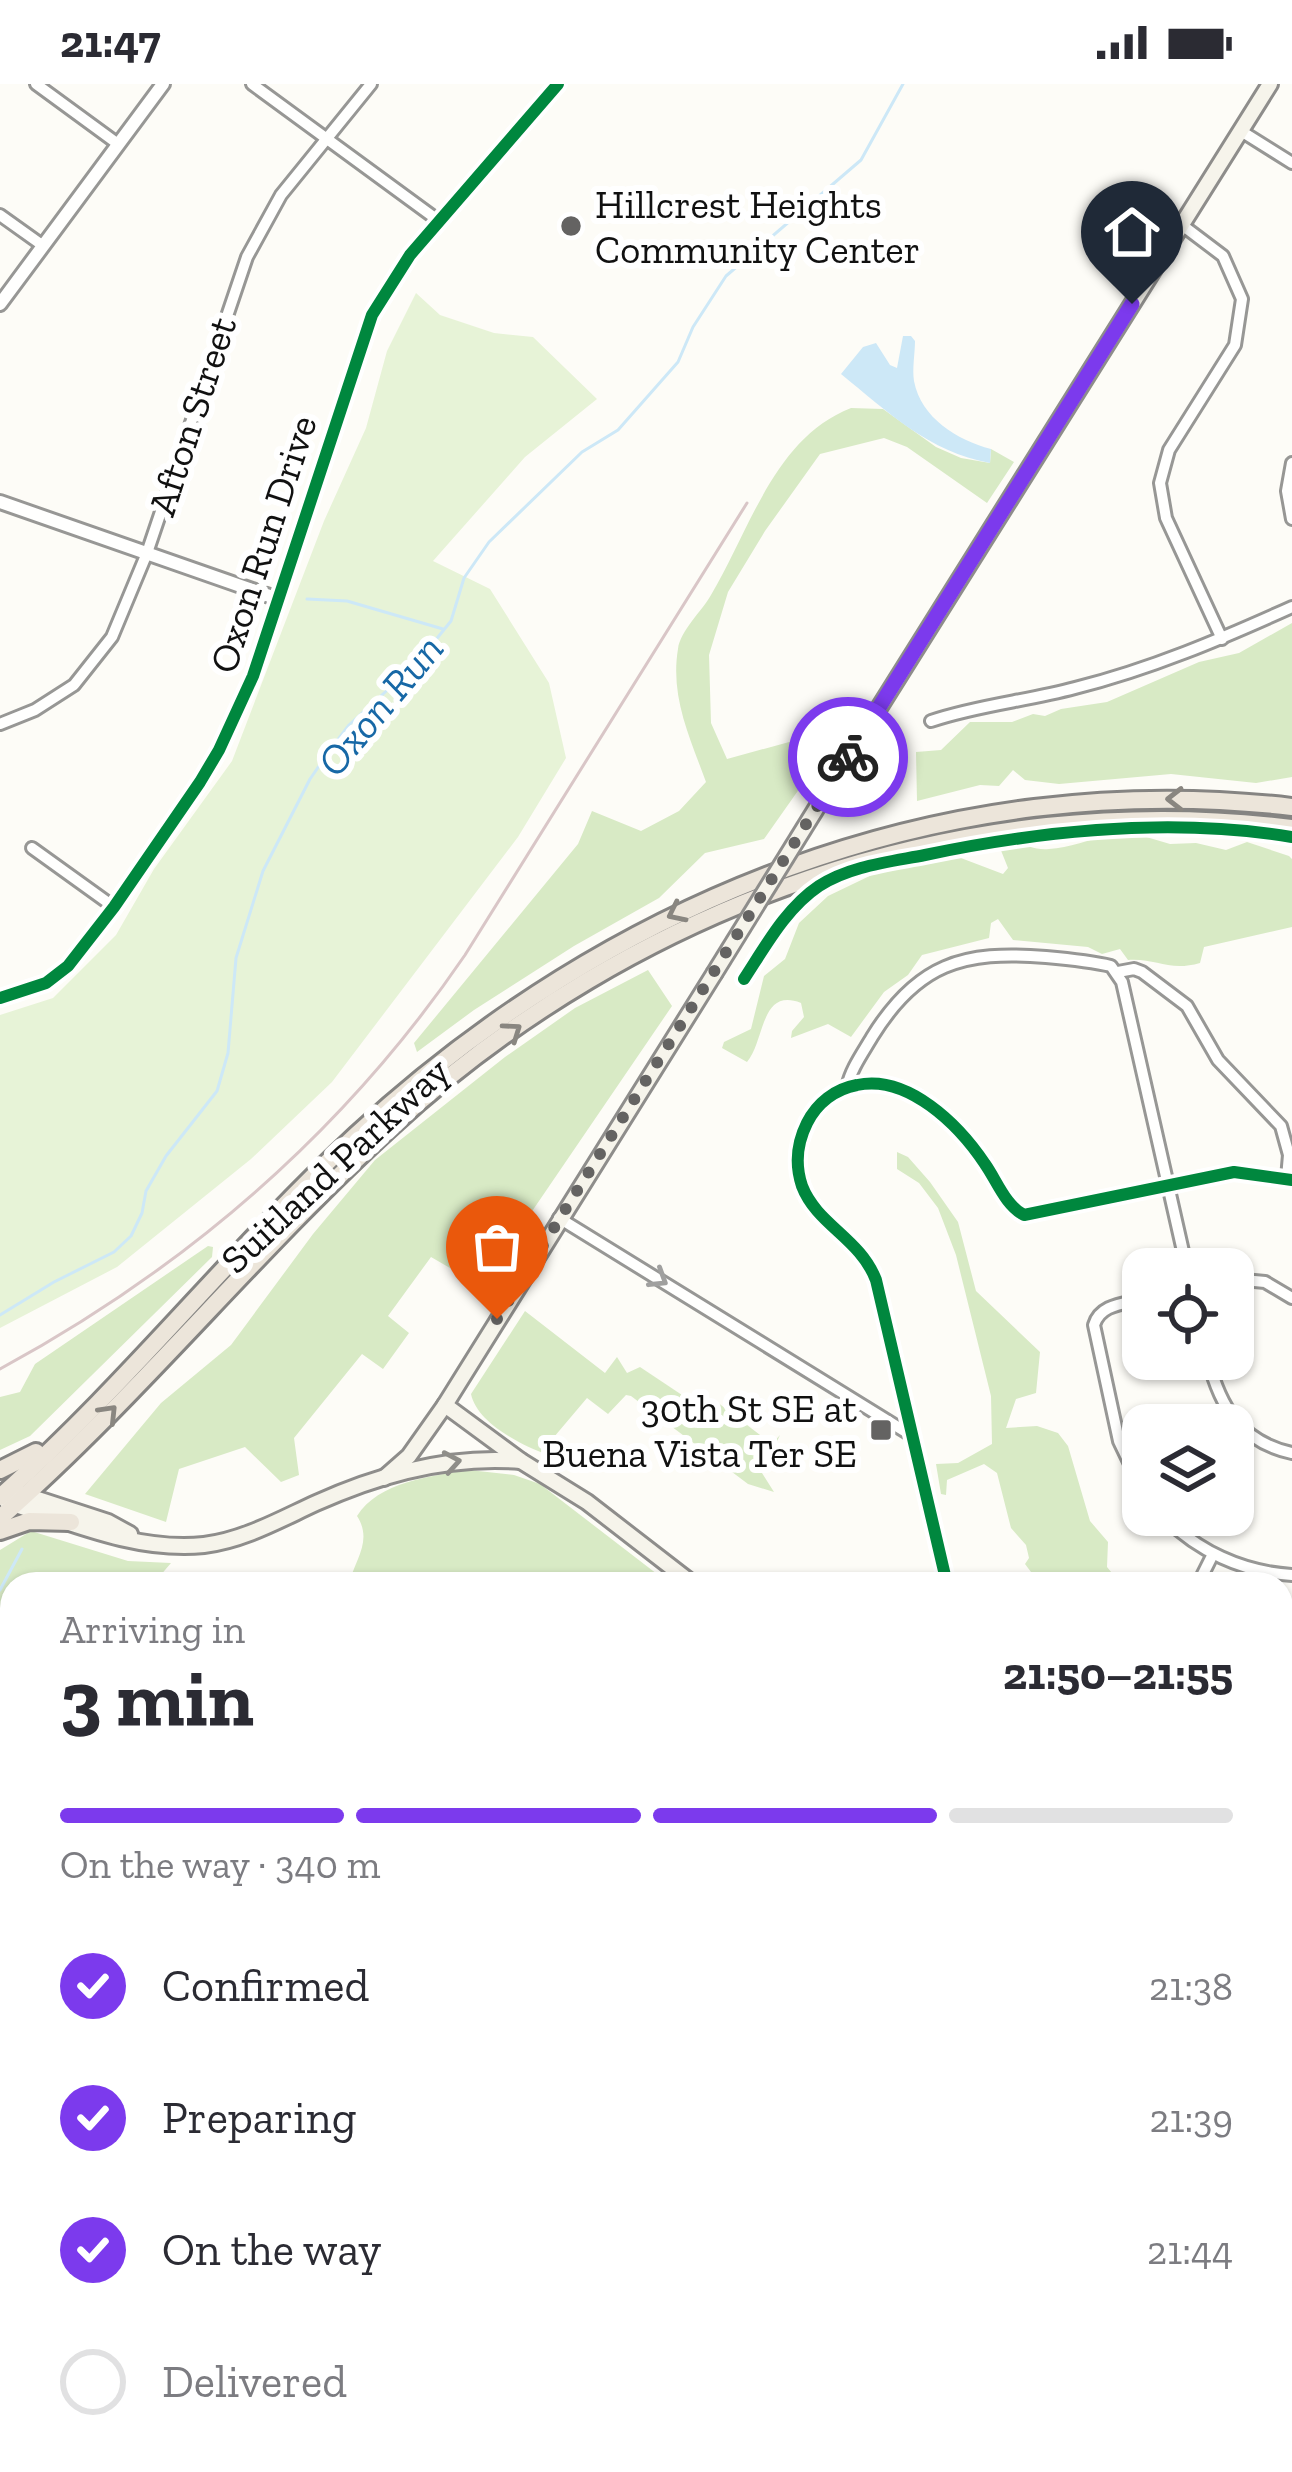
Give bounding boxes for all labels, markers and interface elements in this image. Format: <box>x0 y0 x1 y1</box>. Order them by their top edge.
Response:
text: 21:47 <box>60 15 161 69</box>
place label: Hillcrest Heights Community Center <box>595 181 920 273</box>
pin <box>1081 181 1183 304</box>
icon: home <box>1099 199 1165 265</box>
marker: Hillcrest Heights Community Center <box>558 213 584 239</box>
street label: Afton Street <box>138 310 246 521</box>
street label: Oxon Run Drive <box>199 409 327 679</box>
water label: Oxon Run <box>306 624 454 786</box>
courier <box>788 697 908 817</box>
icon: bike <box>815 724 881 790</box>
one-way arrow <box>1165 786 1183 812</box>
one-way arrow <box>667 899 688 923</box>
one-way arrow <box>500 1023 522 1045</box>
street label: Suitland Parkway <box>211 1047 459 1283</box>
pin <box>446 1196 548 1319</box>
icon: bag <box>464 1214 530 1280</box>
map controls <box>1122 1248 1254 1536</box>
button: locate <box>1122 1248 1254 1380</box>
one-way arrow <box>646 1265 668 1287</box>
place label: 30th St SE at Buena Vista Ter SE <box>542 1385 858 1477</box>
button: layers <box>1122 1404 1254 1536</box>
one-way arrow <box>94 1405 116 1427</box>
marker: 30th St SE at Buena Vista Ter SE <box>868 1417 894 1443</box>
one-way arrow <box>441 1451 461 1476</box>
text: Arriving in <box>60 1606 245 1653</box>
text: 21:50–21:55 <box>1003 1647 1233 1701</box>
text: 3 min <box>60 1651 254 1745</box>
text: On the way · 340 m <box>60 1841 380 1888</box>
icon: check <box>60 1953 126 2019</box>
text: Confirmed <box>162 1959 369 2013</box>
text: 21:38 <box>1149 1963 1233 2010</box>
icon: check <box>60 2085 126 2151</box>
text: Preparing <box>162 2091 356 2145</box>
text: 21:39 <box>1149 2095 1233 2142</box>
icon: check <box>60 2217 126 2283</box>
text: On the way <box>162 2223 381 2277</box>
text: 21:44 <box>1147 2227 1233 2274</box>
text: Delivered <box>162 2355 347 2409</box>

